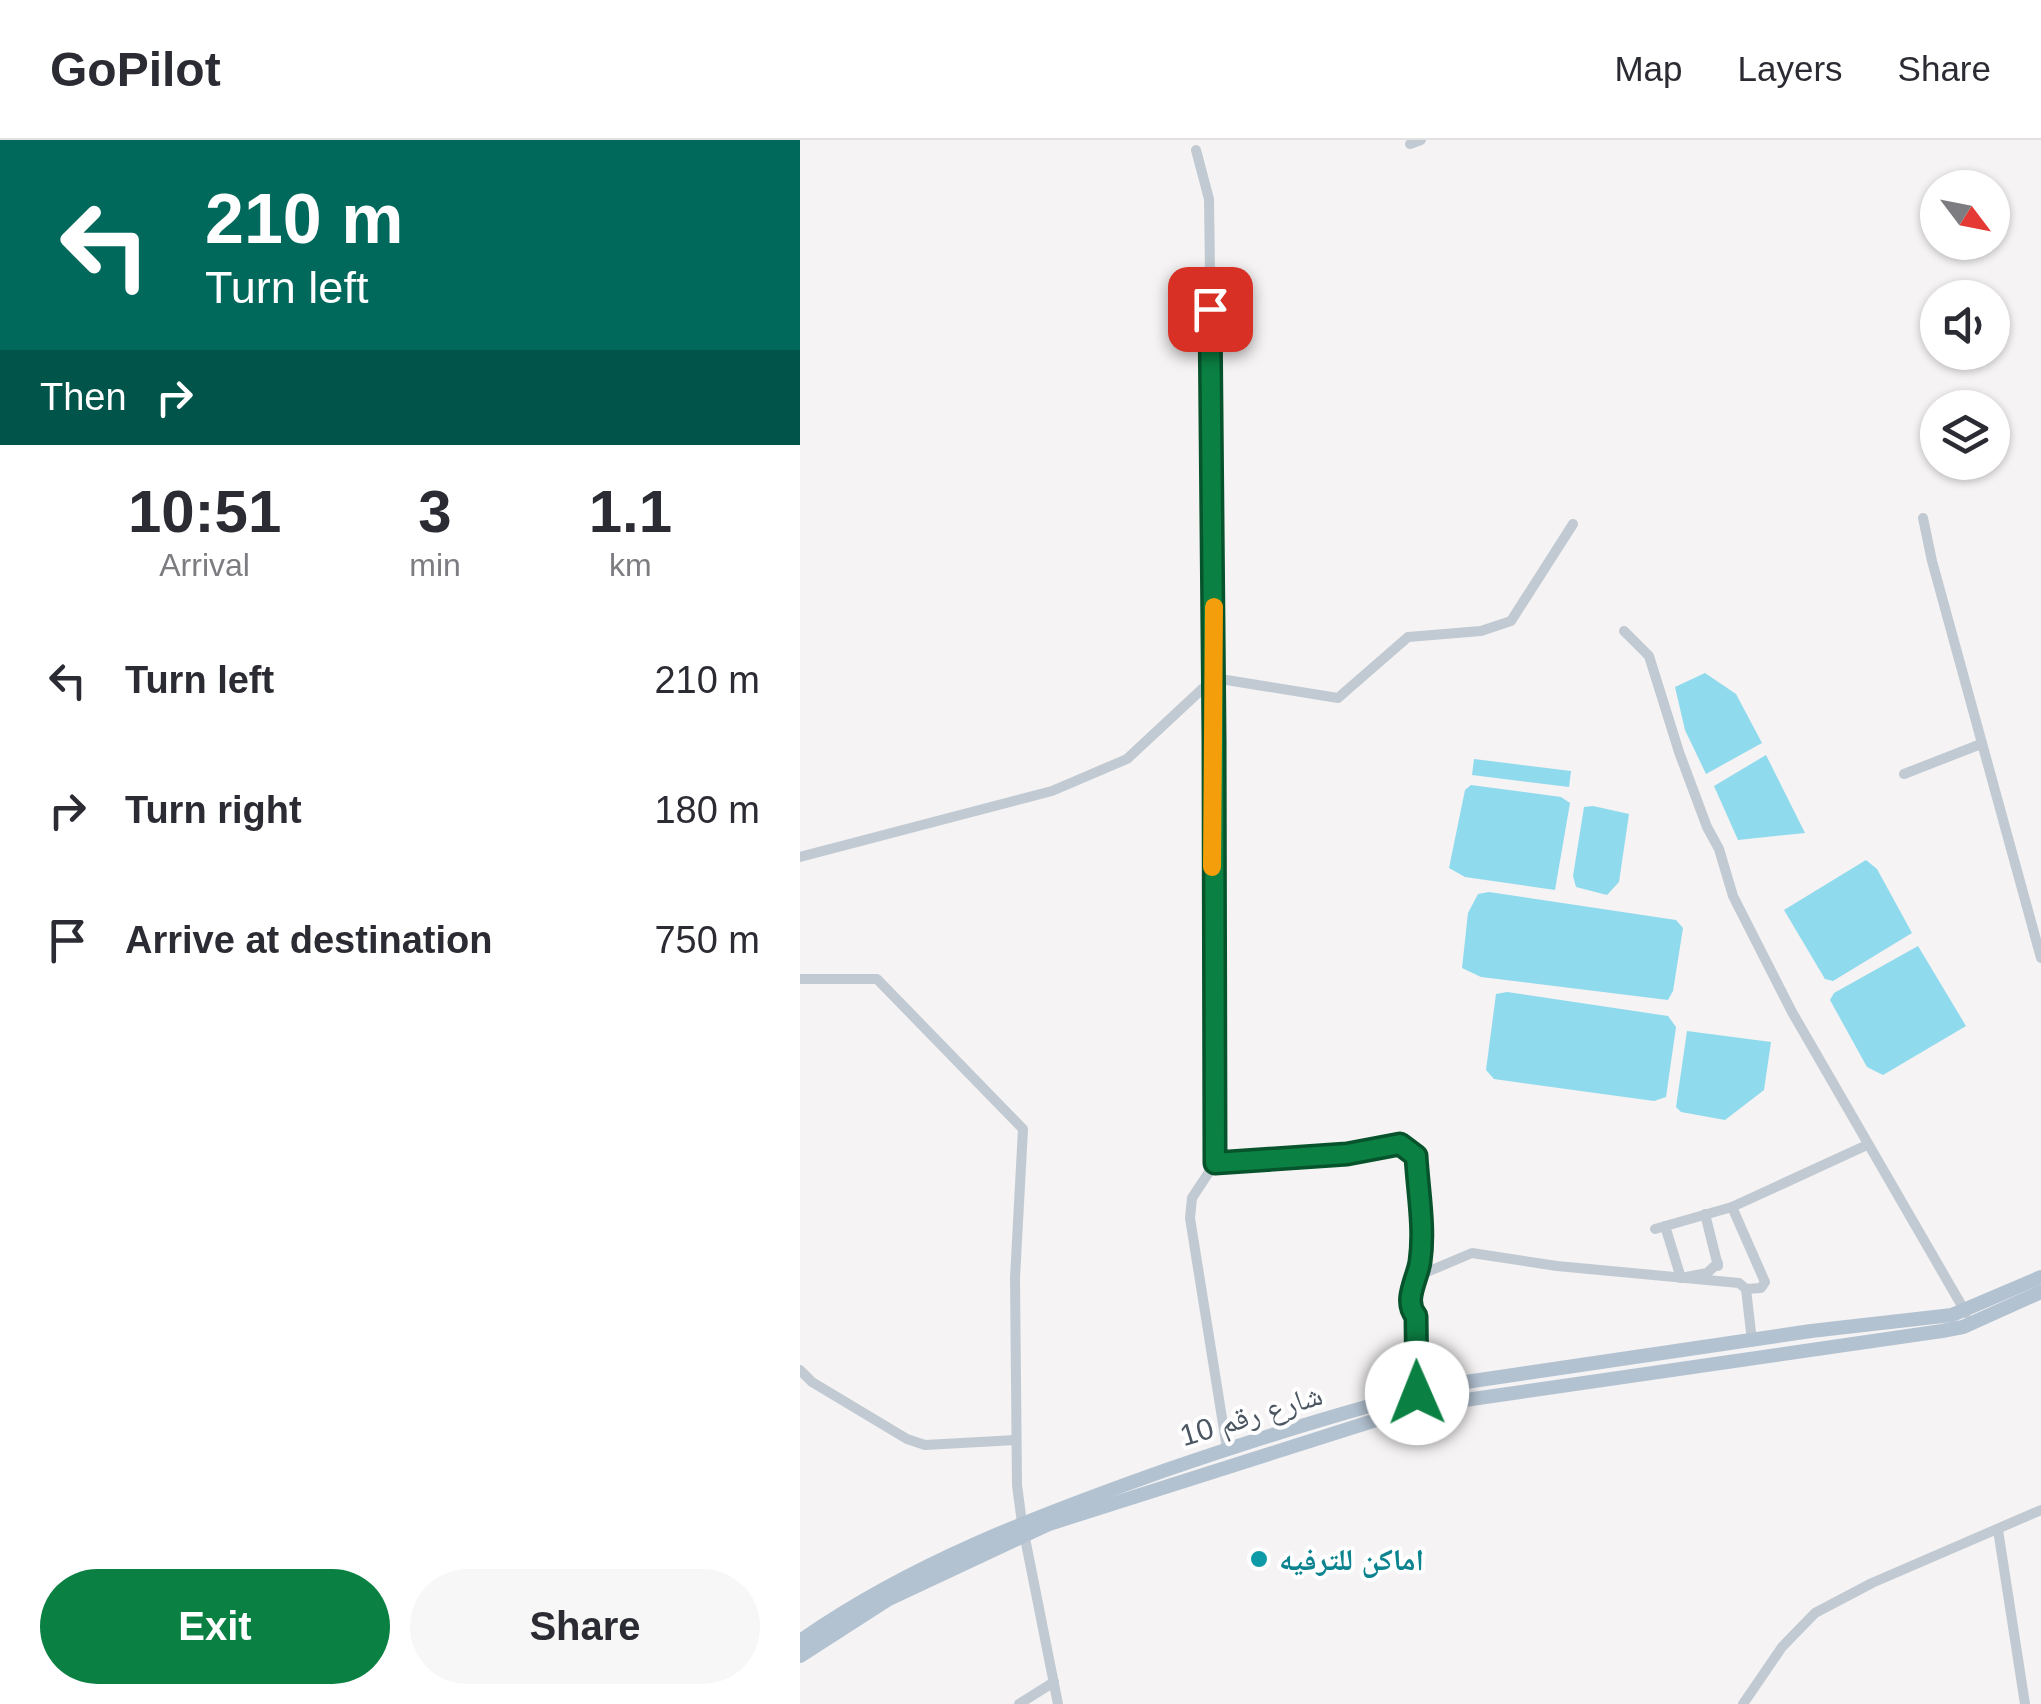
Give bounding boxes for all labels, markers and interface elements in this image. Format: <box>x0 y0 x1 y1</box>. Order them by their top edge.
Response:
text: GoPilot <box>50 43 221 96</box>
text: Map <box>1614 49 1683 88</box>
text: Layers <box>1738 49 1843 88</box>
text: Share <box>1898 49 1991 88</box>
north arrow <box>1920 170 2010 260</box>
map controls <box>1920 170 2010 480</box>
icon: left <box>40 180 170 310</box>
text: 210 m <box>205 180 403 258</box>
text: Turn left <box>205 262 368 313</box>
pin <box>1168 267 1253 352</box>
button: sound <box>1920 280 2010 370</box>
icon: arrive <box>1183 282 1238 337</box>
icon: right <box>147 370 202 425</box>
text: Then <box>40 376 127 418</box>
button: layers <box>1920 390 2010 480</box>
text: 10:51 <box>128 478 281 545</box>
text: 3 <box>418 478 452 545</box>
text: 1.1 <box>589 478 672 545</box>
text: Arrival <box>159 547 250 583</box>
text: min <box>409 547 461 583</box>
text: km <box>609 547 652 583</box>
icon: left <box>40 653 95 708</box>
text: Turn left <box>125 659 274 701</box>
text: 210 m <box>654 659 760 701</box>
icon: right <box>40 783 95 838</box>
text: Turn right <box>125 789 302 831</box>
text: 180 m <box>654 789 760 831</box>
icon: arrive <box>40 913 95 968</box>
text: Arrive at destination <box>125 919 492 961</box>
text: 750 m <box>654 919 760 961</box>
position arrow <box>1365 1341 1469 1445</box>
street label: شارع رقم 10 <box>1176 1378 1327 1456</box>
place label: اماكن للترفيه <box>1279 1543 1424 1578</box>
marker: اماكن للترفيه <box>1248 1548 1270 1570</box>
button: Exit <box>40 1569 390 1684</box>
button: Share <box>410 1569 760 1684</box>

